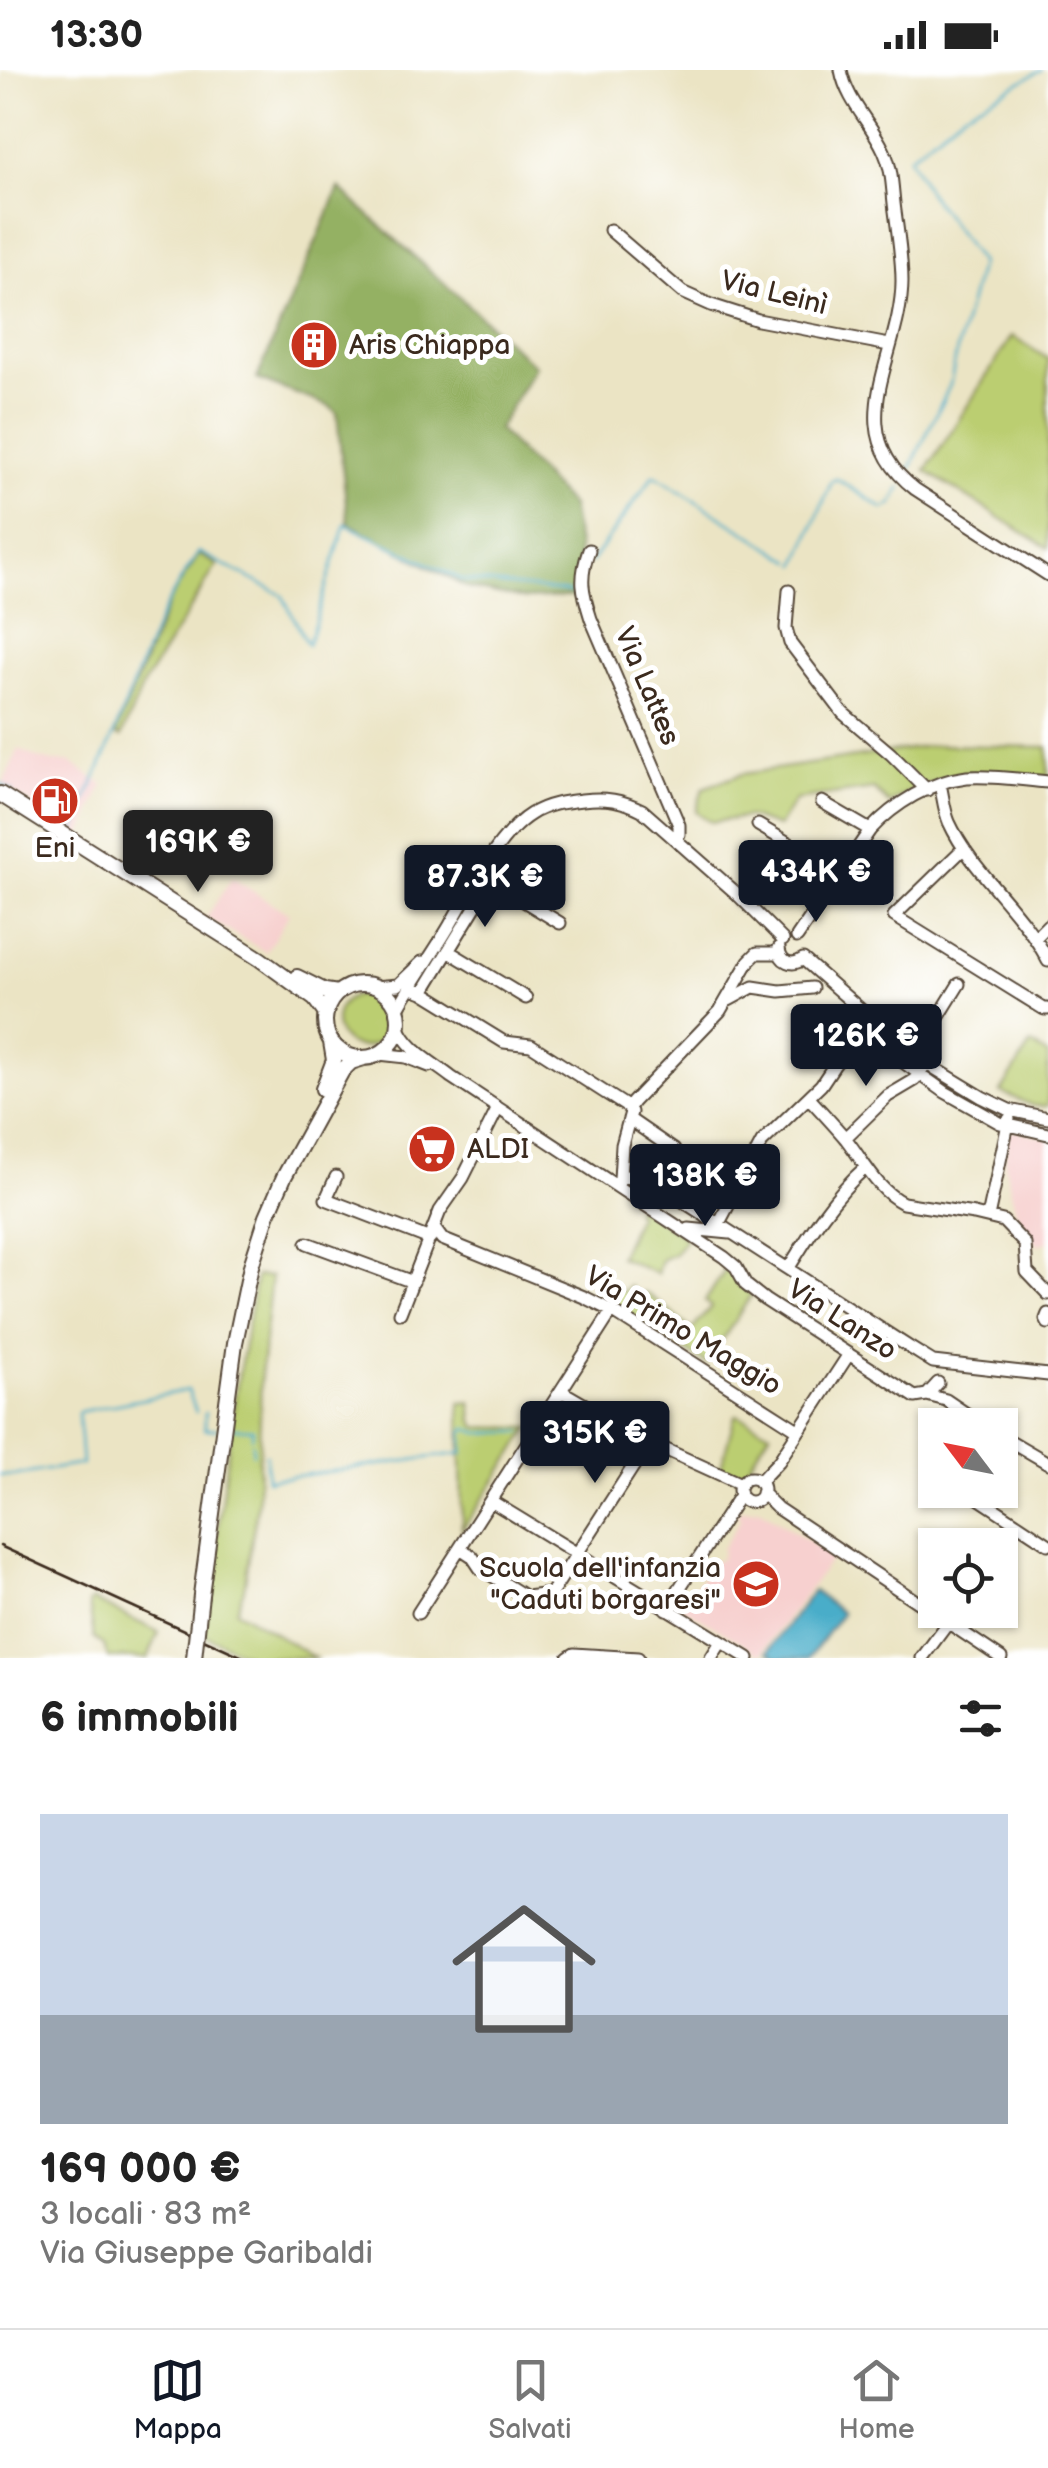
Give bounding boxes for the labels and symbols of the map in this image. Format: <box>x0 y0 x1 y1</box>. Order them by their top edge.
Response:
street label: Via Leinì <box>718 264 830 322</box>
building icon: Aris Chiappa <box>288 319 340 371</box>
place label: Aris Chiappa <box>349 329 510 362</box>
street label: Via Lattes <box>607 622 687 750</box>
fuel station icon: Eni <box>29 775 81 827</box>
pin: 169K € <box>117 810 279 895</box>
place label: Eni <box>35 832 75 865</box>
pin: 434K € <box>735 840 897 925</box>
pin: 87.3K € <box>393 845 577 930</box>
pin: 126K € <box>785 1004 947 1089</box>
supermarket icon: ALDI <box>406 1123 458 1175</box>
place label: ALDI <box>467 1133 529 1166</box>
pin: 138K € <box>624 1144 786 1229</box>
street label: Via Primo Maggio <box>579 1259 787 1403</box>
street label: Via Lanzo <box>781 1273 903 1367</box>
pin: 315K € <box>514 1401 676 1486</box>
north arrow <box>918 1408 1018 1508</box>
place label: Scuola dell'infanzia "Caduti borgaresi" <box>479 1552 721 1617</box>
school or university icon: Scuola dell'infanzia "Caduti borgaresi" <box>730 1558 782 1610</box>

